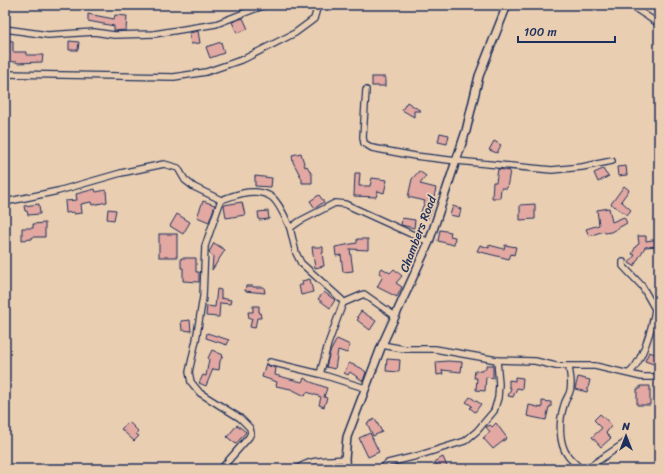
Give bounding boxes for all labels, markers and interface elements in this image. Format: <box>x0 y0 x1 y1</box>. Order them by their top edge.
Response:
scale bar <box>518 18 615 44</box>
text: 100 m <box>524 21 557 43</box>
street label: Chambers Road <box>393 192 443 276</box>
north arrow <box>606 416 646 456</box>
text: N <box>621 417 630 436</box>

